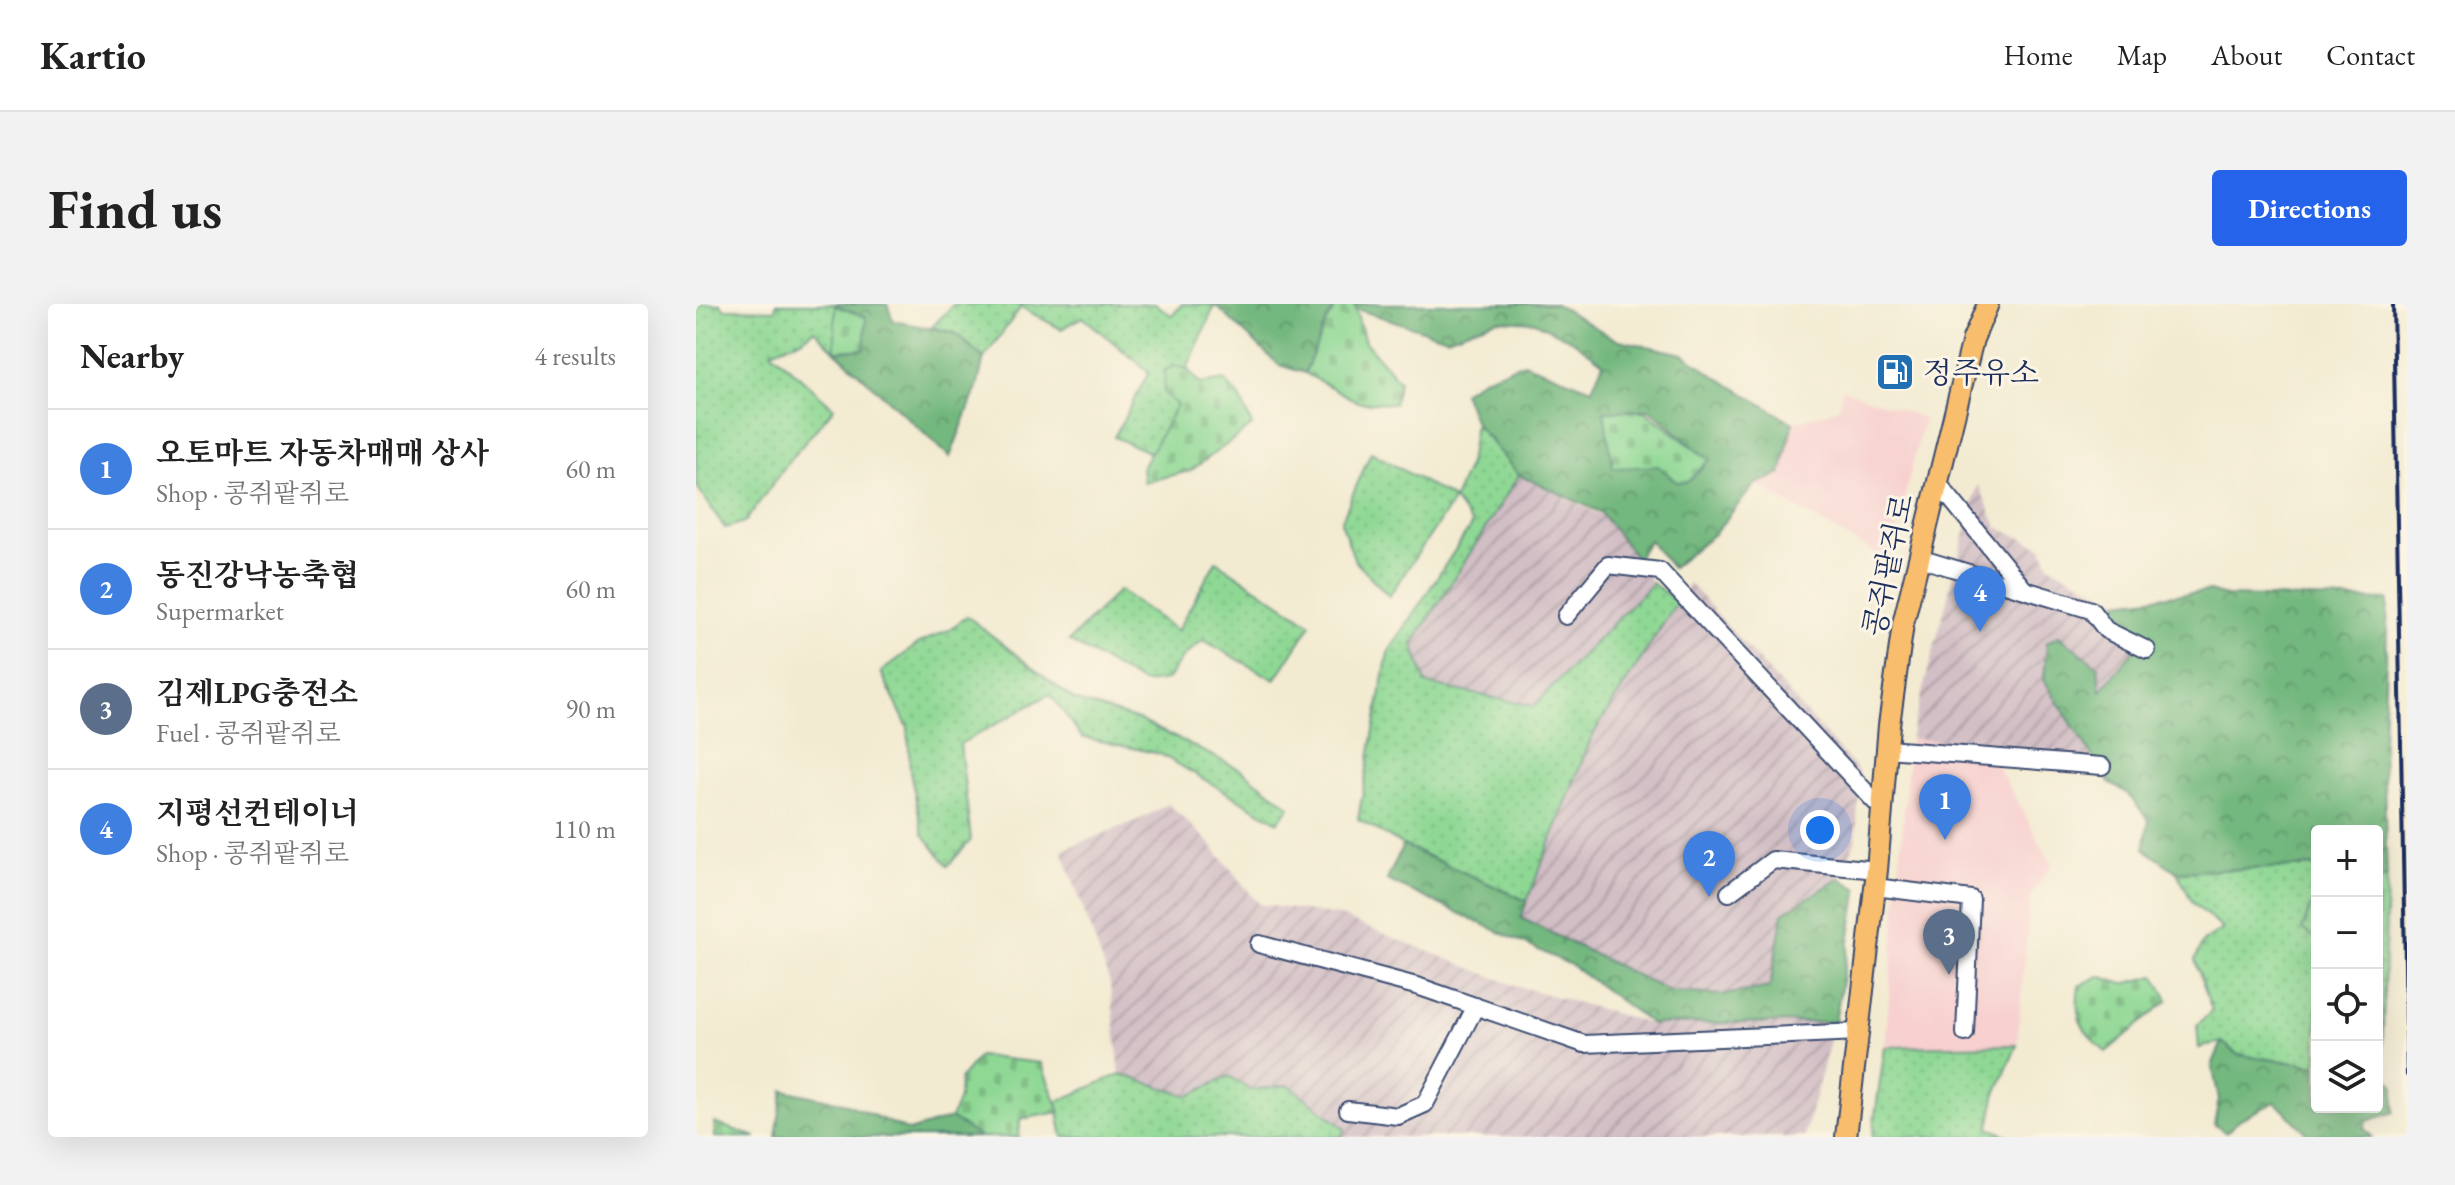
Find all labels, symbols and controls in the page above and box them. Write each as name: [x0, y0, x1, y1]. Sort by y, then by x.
text: Kartio: [40, 31, 146, 80]
text: Home: [2003, 37, 2073, 73]
text: Map: [2117, 37, 2167, 73]
text: About: [2211, 37, 2282, 73]
text: Contact: [2326, 37, 2415, 73]
button: Directions: [2212, 170, 2407, 246]
text: Find us: [48, 172, 222, 245]
text: Nearby: [80, 334, 184, 378]
text: 4 results: [535, 339, 616, 373]
fuel station icon: 정주유소: [1874, 351, 1916, 393]
place label: 정주유소: [1923, 353, 2039, 392]
text: 오토마트 자동차매매 상사: [156, 433, 489, 472]
text: 1: [99, 452, 113, 486]
text: 60 m: [566, 452, 616, 486]
text: Shop · 콩쥐팥쥐로: [156, 476, 349, 510]
street label: 콩쥐팥쥐로: [1854, 490, 1922, 640]
text: 동진강낙농축협: [156, 555, 359, 594]
pin: 4: [1954, 566, 2006, 632]
text: 2: [99, 572, 113, 606]
text: 60 m: [566, 572, 616, 606]
text: Supermarket: [156, 594, 284, 628]
text: 김제LPG충전소: [156, 673, 358, 712]
text: 3: [99, 692, 113, 726]
text: 90 m: [566, 692, 616, 726]
text: Fuel · 콩쥐팥쥐로: [156, 716, 341, 750]
pin: 1: [1919, 774, 1971, 840]
text: 지평선컨테이너: [156, 793, 359, 832]
your location: [1800, 810, 1840, 850]
text: 4: [99, 812, 113, 846]
text: 110 m: [553, 812, 616, 846]
map controls: [2311, 825, 2383, 1113]
button: +: [2311, 825, 2383, 897]
pin: 2: [1683, 831, 1735, 897]
text: Shop · 콩쥐팥쥐로: [156, 836, 349, 870]
button: −: [2311, 897, 2383, 969]
pin: 3: [1923, 909, 1975, 975]
button: locate: [2311, 969, 2383, 1041]
button: layers: [2311, 1041, 2383, 1113]

